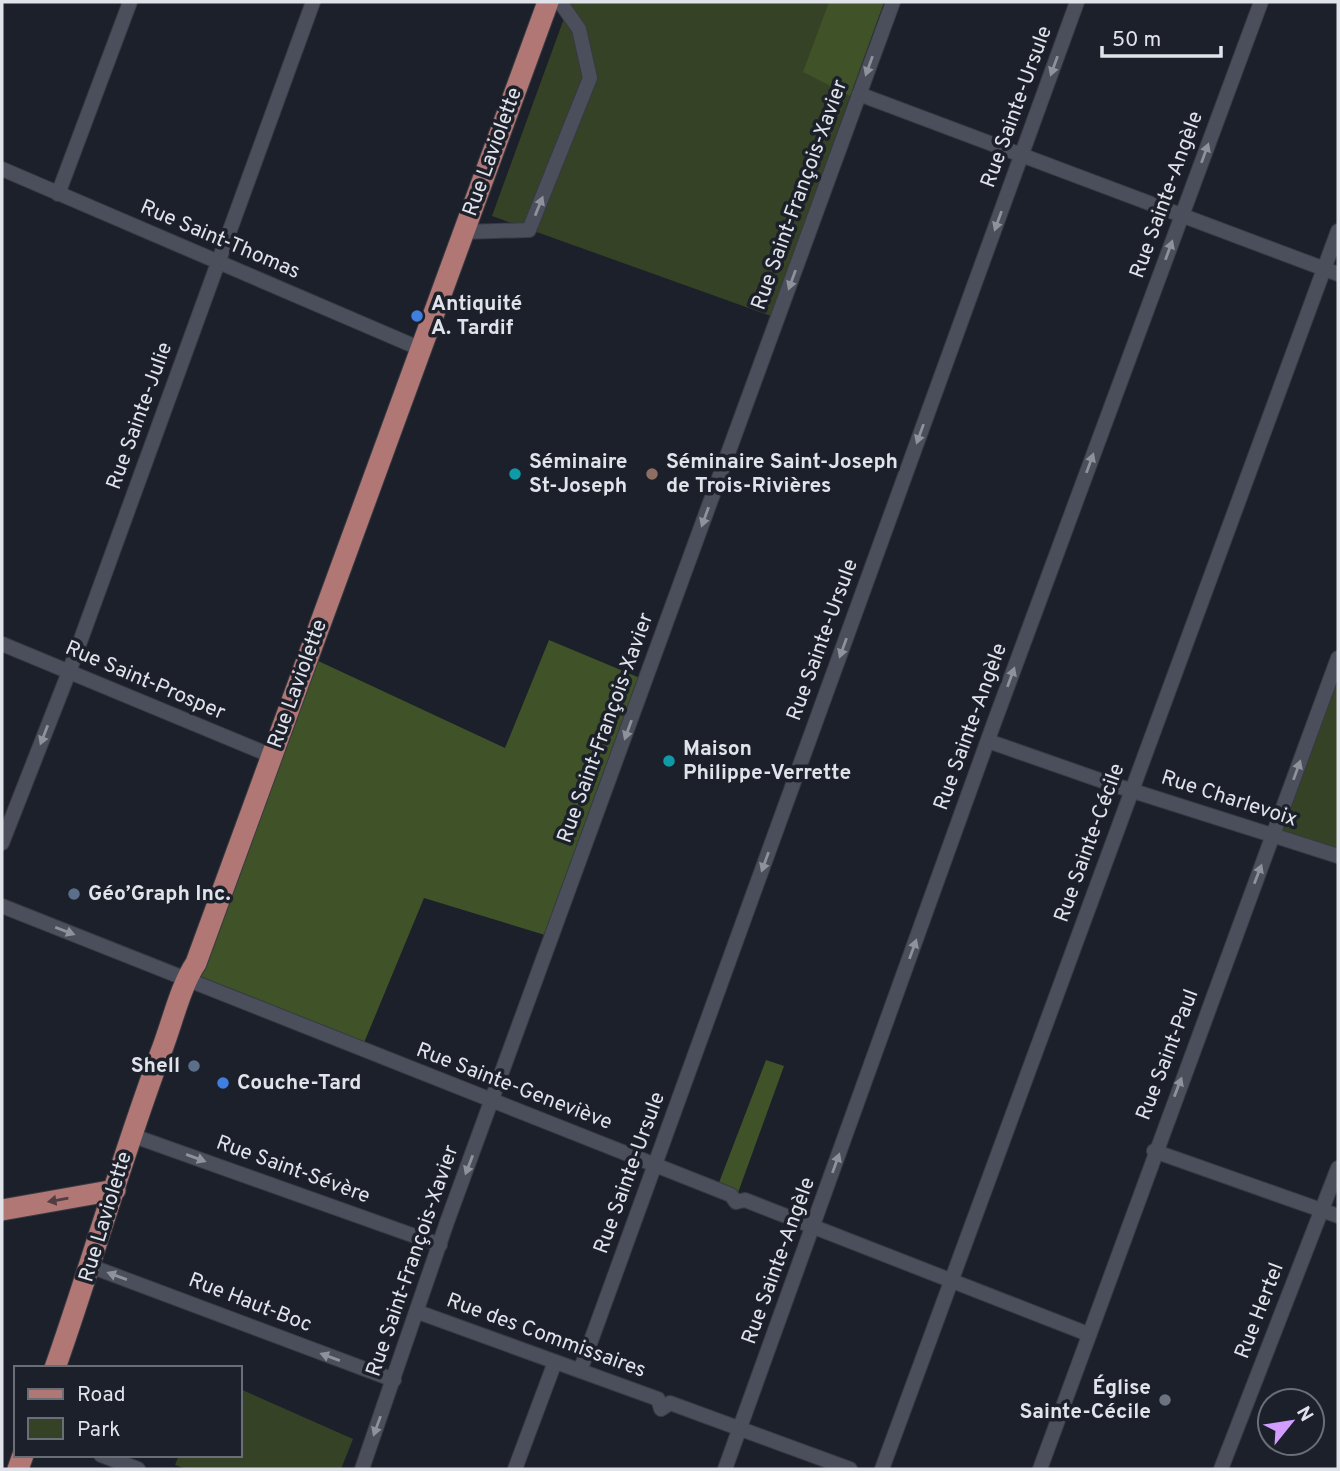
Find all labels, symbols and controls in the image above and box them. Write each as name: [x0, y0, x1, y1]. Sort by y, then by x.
scale bar: [1102, 14, 1221, 58]
street label: Rue Sainte-Ursule: [975, 22, 1059, 192]
text: 50 m: [1112, 27, 1161, 54]
one-way arrow: [863, 55, 874, 76]
one-way arrow: [1048, 55, 1059, 76]
street label: Rue Saint-François-Xavier: [746, 76, 854, 314]
street label: Rue Laviolette: [457, 84, 529, 220]
street label: Rue Sainte-Angèle: [1124, 108, 1210, 282]
one-way arrow: [1200, 143, 1211, 164]
street label: Rue Saint-Thomas: [136, 194, 304, 286]
one-way arrow: [534, 195, 545, 216]
one-way arrow: [992, 210, 1003, 231]
one-way arrow: [1164, 239, 1175, 260]
one-way arrow: [786, 269, 797, 290]
place label: Antiquité A. Tardif: [431, 291, 522, 342]
marker: Antiquité A. Tardif: [409, 308, 425, 324]
street label: Rue Sainte-Julie: [101, 339, 179, 493]
one-way arrow: [915, 424, 926, 445]
place label: Séminaire St-Joseph: [529, 449, 628, 500]
place label: Séminaire Saint-Joseph de Trois‑Rivières: [666, 449, 898, 500]
one-way arrow: [1085, 453, 1096, 474]
marker: Séminaire St-Joseph: [507, 466, 523, 482]
marker: Séminaire Saint-Joseph de Trois‑Rivières: [644, 466, 660, 482]
one-way arrow: [700, 506, 711, 527]
street label: Rue Sainte-Ursule: [781, 555, 865, 725]
street label: Rue Saint-François-Xavier: [552, 609, 660, 847]
street label: Rue Laviolette: [262, 616, 334, 752]
street label: Rue Saint-Prosper: [61, 635, 229, 727]
one-way arrow: [837, 638, 848, 659]
street label: Rue Sainte-Angèle: [928, 640, 1014, 814]
one-way arrow: [1006, 666, 1017, 687]
one-way arrow: [622, 720, 633, 741]
one-way arrow: [38, 725, 49, 746]
place label: Maison Philippe-Verrette: [683, 736, 851, 787]
marker: Maison Philippe-Verrette: [661, 753, 677, 769]
street label: Rue Sainte-Cécile: [1049, 760, 1131, 926]
one-way arrow: [1292, 760, 1303, 781]
street label: Rue Charlevoix: [1158, 764, 1301, 834]
one-way arrow: [759, 852, 770, 873]
one-way arrow: [1253, 863, 1264, 884]
place label: Géo’Graph Inc.: [88, 881, 231, 908]
marker: Géo’Graph Inc.: [66, 886, 82, 902]
one-way arrow: [55, 925, 76, 936]
one-way arrow: [908, 938, 919, 959]
street label: Rue Saint-Paul: [1131, 986, 1205, 1124]
street label: Rue Sainte-Geneviève: [412, 1037, 616, 1137]
place label: Shell: [131, 1053, 180, 1080]
marker: Shell: [186, 1058, 202, 1074]
place label: Couche-Tard: [237, 1070, 361, 1097]
marker: Couche-Tard: [215, 1075, 231, 1091]
one-way arrow: [1173, 1076, 1184, 1097]
street label: Rue Sainte-Ursule: [588, 1088, 672, 1258]
street label: Rue Saint-Sévère: [212, 1130, 374, 1210]
street label: Rue Saint-François-Xavier: [361, 1142, 465, 1380]
street label: Rue Laviolette: [73, 1148, 139, 1286]
one-way arrow: [185, 1153, 206, 1164]
one-way arrow: [831, 1153, 842, 1174]
one-way arrow: [463, 1155, 474, 1176]
street label: Rue Sainte-Angèle: [736, 1174, 822, 1348]
one-way arrow: [47, 1195, 69, 1206]
street label: Rue Hertel: [1229, 1259, 1291, 1363]
street label: Rue Haut-Boc: [184, 1267, 316, 1339]
one-way arrow: [107, 1270, 128, 1281]
street label: Rue des Commissaires: [443, 1287, 649, 1385]
one-way arrow: [319, 1351, 340, 1362]
legend: [14, 1366, 242, 1457]
place label: Église Sainte-Cécile: [1019, 1374, 1151, 1426]
text: Road: [77, 1382, 126, 1409]
north arrow: [1256, 1387, 1326, 1457]
marker: Église Sainte-Cécile: [1157, 1392, 1173, 1408]
text: N: [1290, 1403, 1318, 1426]
one-way arrow: [372, 1415, 383, 1436]
text: Park: [77, 1417, 120, 1444]

